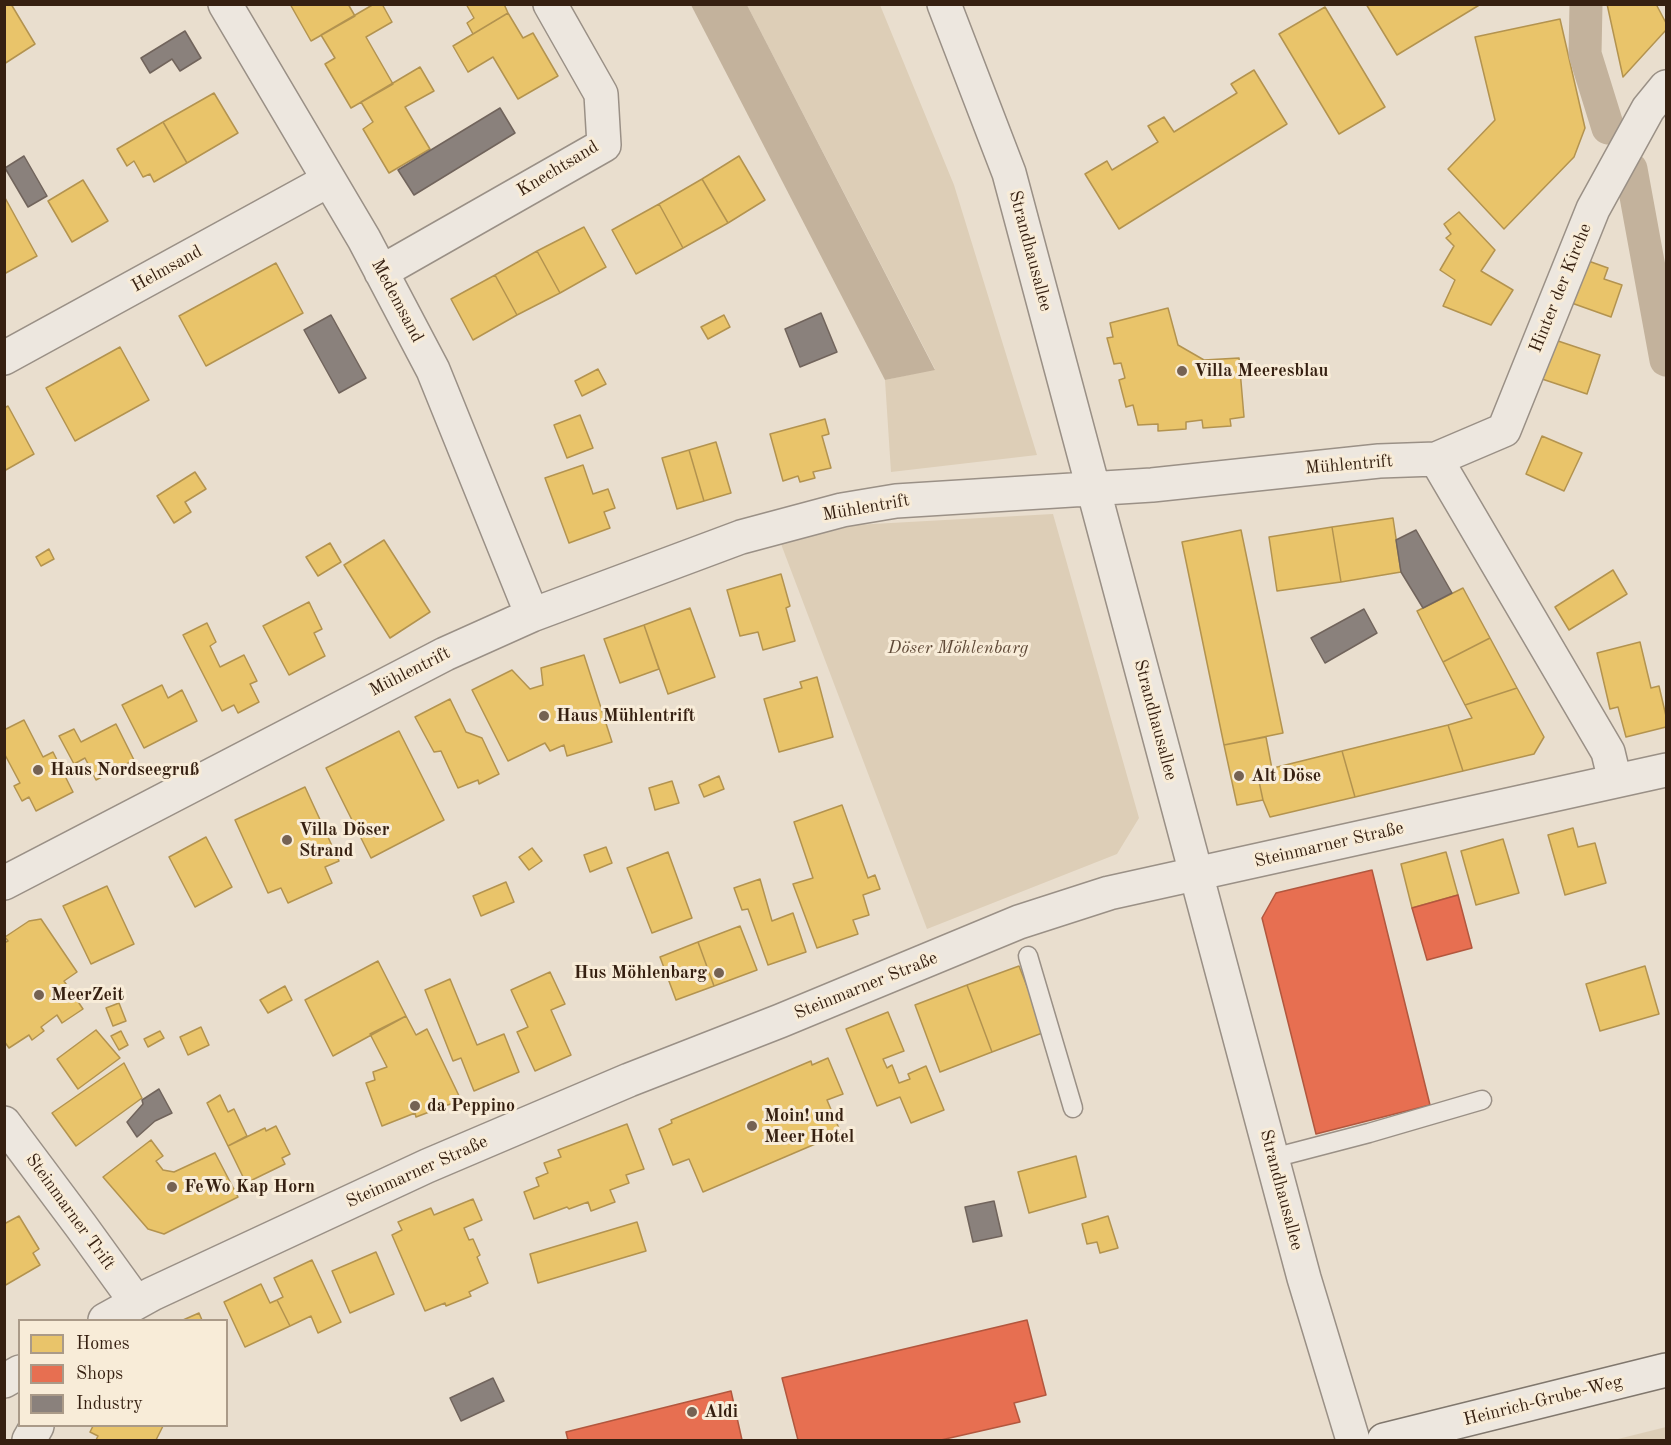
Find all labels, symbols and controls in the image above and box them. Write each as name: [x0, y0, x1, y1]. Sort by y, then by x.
street label: Knechtsand: [513, 136, 603, 202]
street label: Strandhausallee: [1004, 188, 1056, 314]
street label: Hinter der Kirche: [1525, 220, 1597, 356]
street label: Helmsand: [128, 241, 206, 297]
street label: Medemsand: [366, 256, 428, 346]
place label: Villa Meeresblau: [1194, 360, 1328, 382]
marker: Villa Meeresblau: [1175, 364, 1189, 378]
street label: Mühlentrift: [1304, 450, 1394, 480]
street label: Mühlentrift: [821, 490, 911, 526]
park label: Döser Möhlenbarg: [888, 637, 1028, 659]
street label: Mühlentrift: [366, 642, 454, 702]
street label: Strandhausallee: [1129, 657, 1181, 783]
place label: Haus Mühlentrift: [556, 705, 695, 727]
marker: Haus Mühlentrift: [537, 709, 551, 723]
place label: Haus Nordseegruß: [50, 759, 199, 781]
marker: Haus Nordseegruß: [31, 763, 45, 777]
place label: Alt Döse: [1251, 765, 1321, 787]
marker: Alt Döse: [1232, 769, 1246, 783]
street label: Steinmarner Straße: [1252, 817, 1406, 873]
place label: Villa Döser Strand: [299, 819, 390, 862]
marker: Villa Döser Strand: [280, 833, 294, 847]
street label: Steinmarner Straße: [791, 947, 941, 1025]
place label: Hus Möhlenbarg: [574, 962, 707, 984]
marker: Hus Möhlenbarg: [712, 966, 726, 980]
place label: MeerZeit: [51, 984, 124, 1006]
marker: MeerZeit: [32, 988, 46, 1002]
place label: da Peppino: [427, 1095, 515, 1117]
marker: da Peppino: [408, 1099, 422, 1113]
place label: Moin! und Meer Hotel: [764, 1105, 854, 1148]
marker: Moin! und Meer Hotel: [745, 1119, 759, 1133]
street label: Strandhausallee: [1255, 1127, 1307, 1253]
street label: Steinmarner Straße: [343, 1131, 491, 1213]
street label: Steinmarner Trift: [21, 1150, 119, 1274]
place label: FeWo Kap Horn: [184, 1176, 315, 1198]
marker: FeWo Kap Horn: [165, 1180, 179, 1194]
legend: [18, 1319, 228, 1427]
text: Homes: [76, 1335, 130, 1353]
text: Shops: [76, 1365, 123, 1383]
street label: Heinrich-Grube-Weg: [1461, 1371, 1625, 1431]
text: Industry: [76, 1395, 143, 1413]
place label: Aldi: [704, 1401, 738, 1423]
marker: Aldi: [685, 1405, 699, 1419]

